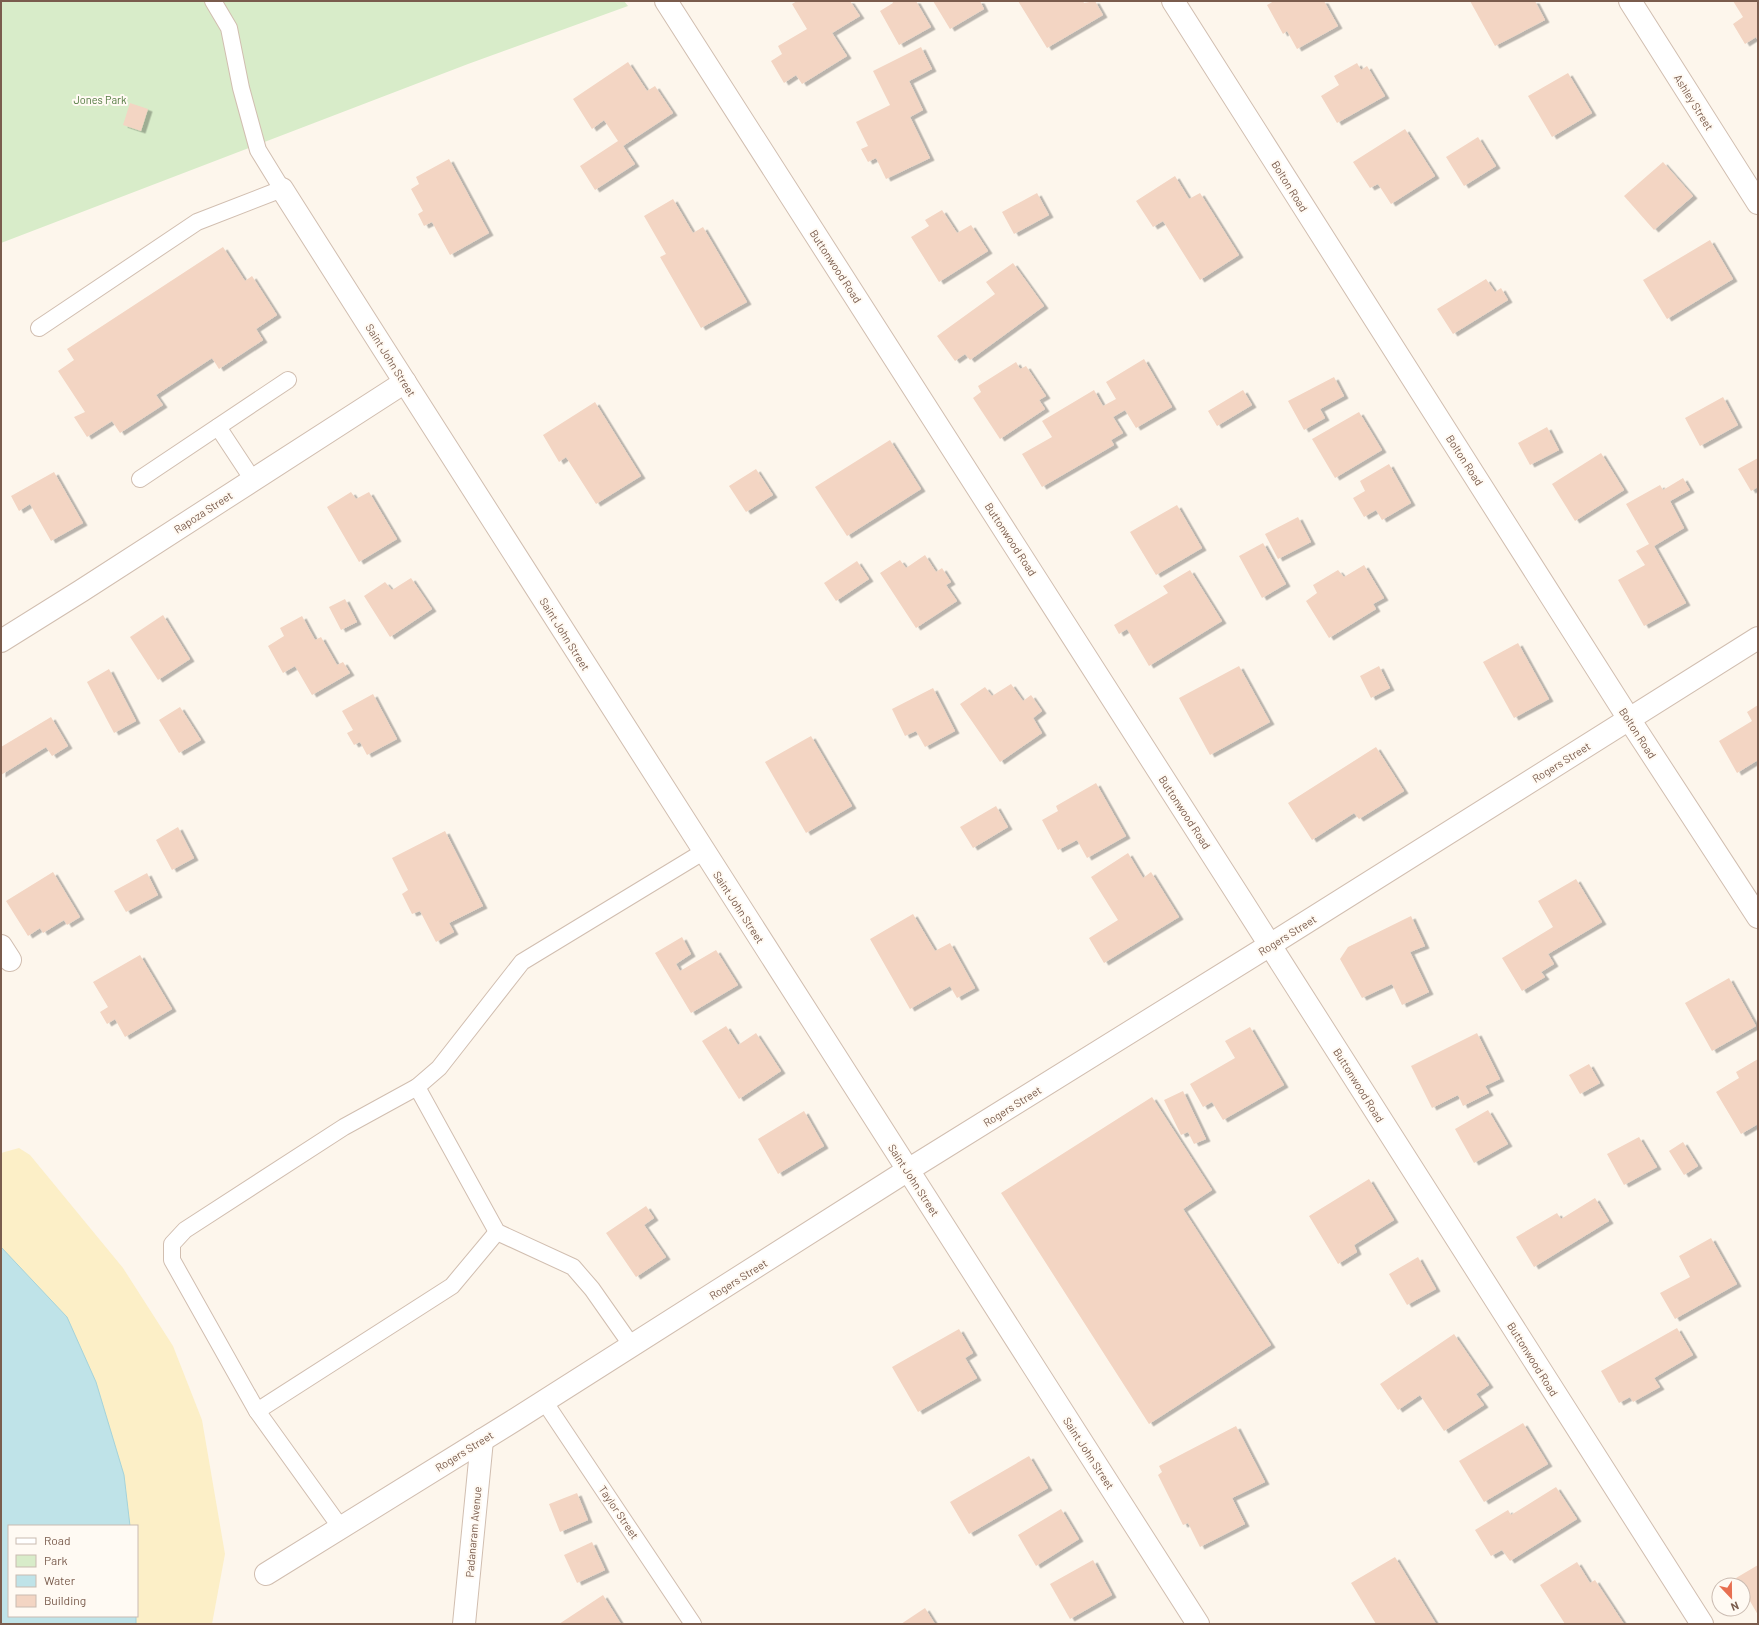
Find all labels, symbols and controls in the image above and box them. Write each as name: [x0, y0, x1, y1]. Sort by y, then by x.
street label: Ashley Street: [1672, 72, 1716, 132]
park label: Jones Park: [73, 93, 127, 106]
street label: Bolton Road: [1269, 158, 1311, 214]
street label: Buttonwood Road: [808, 227, 864, 305]
street label: Saint John Street: [363, 321, 419, 399]
street label: Bolton Road: [1444, 432, 1486, 488]
street label: Rapoza Street: [171, 488, 235, 536]
street label: Buttonwood Road: [983, 500, 1039, 578]
street label: Saint John Street: [537, 595, 593, 673]
street label: Bolton Road: [1617, 705, 1659, 761]
street label: Rogers Street: [1530, 739, 1592, 785]
street label: Buttonwood Road: [1157, 773, 1213, 851]
street label: Saint John Street: [711, 868, 767, 946]
street label: Rogers Street: [1256, 912, 1318, 958]
street label: Buttonwood Road: [1331, 1046, 1387, 1124]
street label: Rogers Street: [981, 1083, 1043, 1129]
street label: Saint John Street: [886, 1141, 942, 1219]
street label: Rogers Street: [707, 1256, 769, 1302]
street label: Buttonwood Road: [1505, 1320, 1561, 1398]
street label: Saint John Street: [1061, 1414, 1117, 1492]
street label: Rogers Street: [433, 1428, 495, 1474]
street label: Taylor Street: [596, 1483, 642, 1541]
street label: Padanaram Avenue: [463, 1486, 483, 1578]
legend: [8, 1525, 138, 1617]
text: Road: [44, 1533, 71, 1547]
text: Park: [44, 1553, 68, 1567]
text: Water: [44, 1573, 76, 1587]
north arrow: [1711, 1577, 1751, 1617]
text: Building: [44, 1593, 86, 1607]
text: N: [1729, 1599, 1741, 1614]

